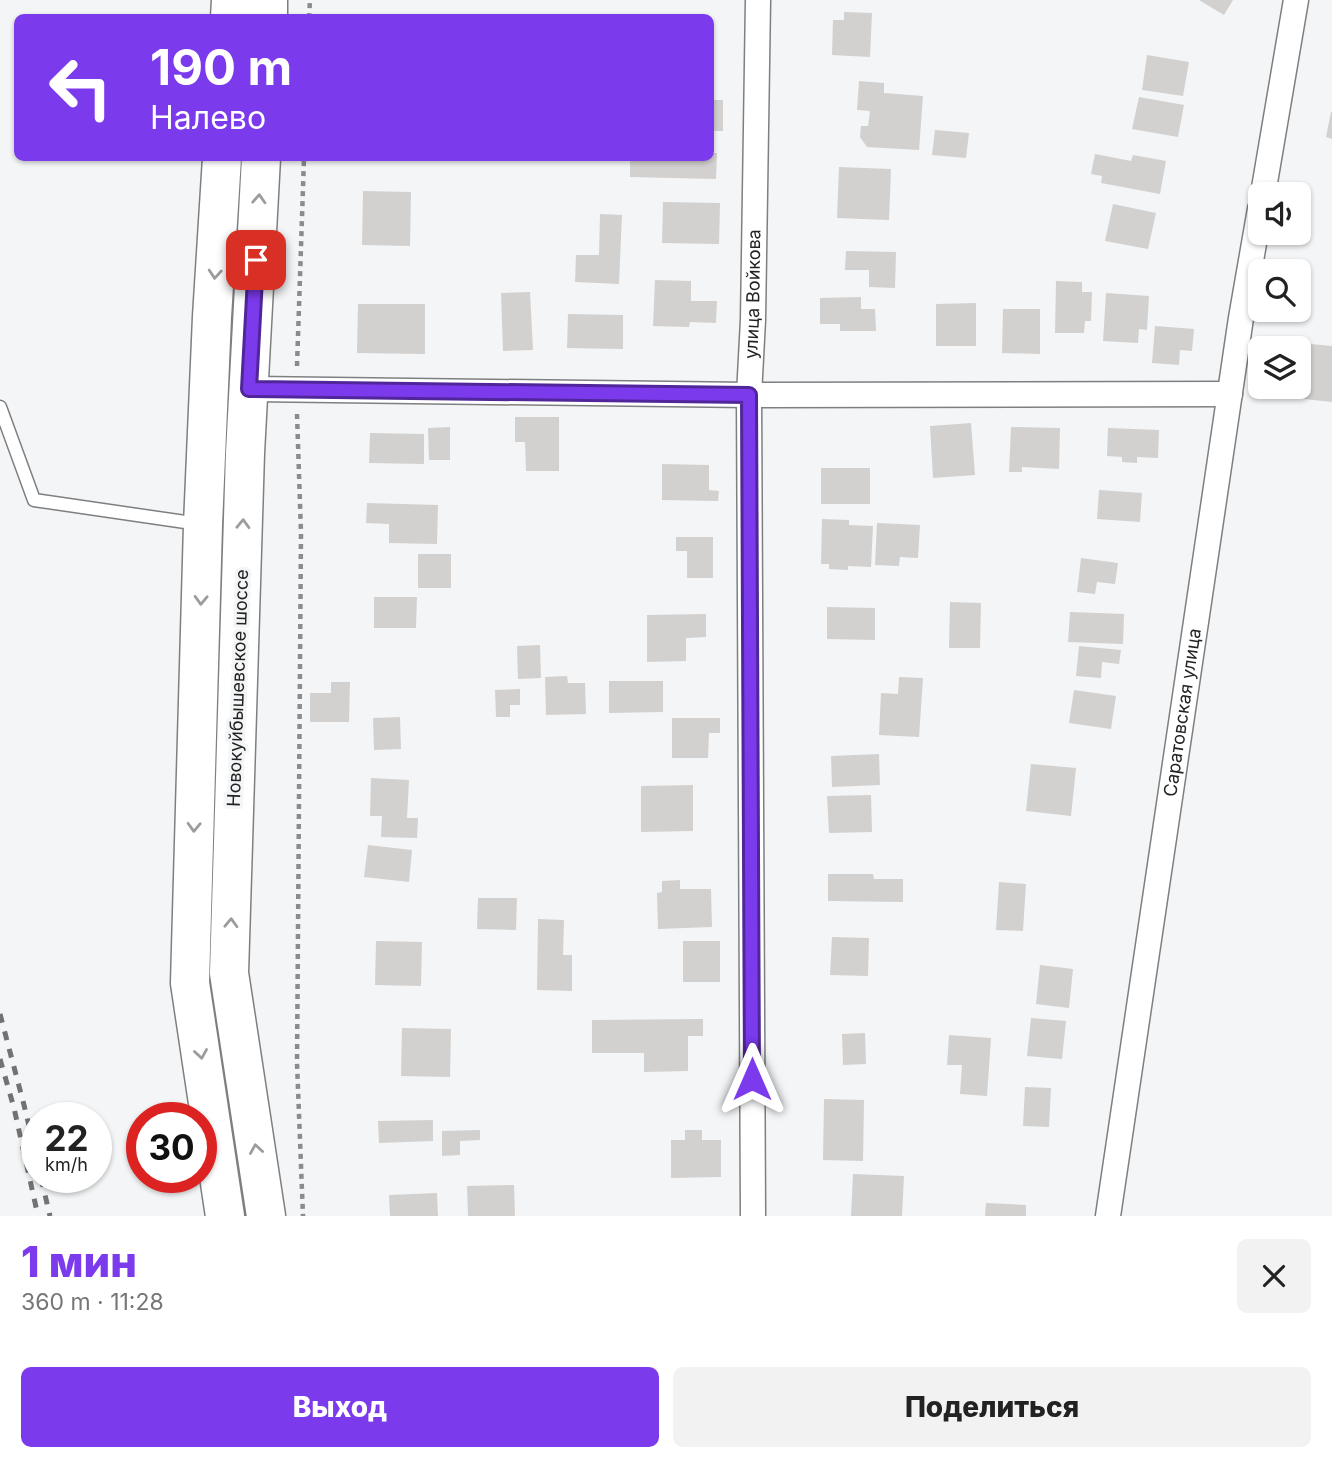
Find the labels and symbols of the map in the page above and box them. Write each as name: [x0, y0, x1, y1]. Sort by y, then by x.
one-way arrow: [251, 193, 266, 204]
street label: улица Войкова: [740, 229, 764, 360]
pin: [226, 230, 286, 290]
one-way arrow: [207, 269, 222, 280]
one-way arrow: [235, 519, 251, 529]
street label: Новокуйбышевское шоссе: [223, 569, 252, 807]
one-way arrow: [193, 594, 208, 605]
street label: Саратовская улица: [1159, 627, 1205, 798]
one-way arrow: [187, 822, 202, 833]
one-way arrow: [223, 917, 238, 928]
position arrow: [715, 1042, 789, 1116]
one-way arrow: [193, 1048, 208, 1060]
speed limit sign: 30: [126, 1102, 217, 1193]
one-way arrow: [249, 1143, 264, 1154]

